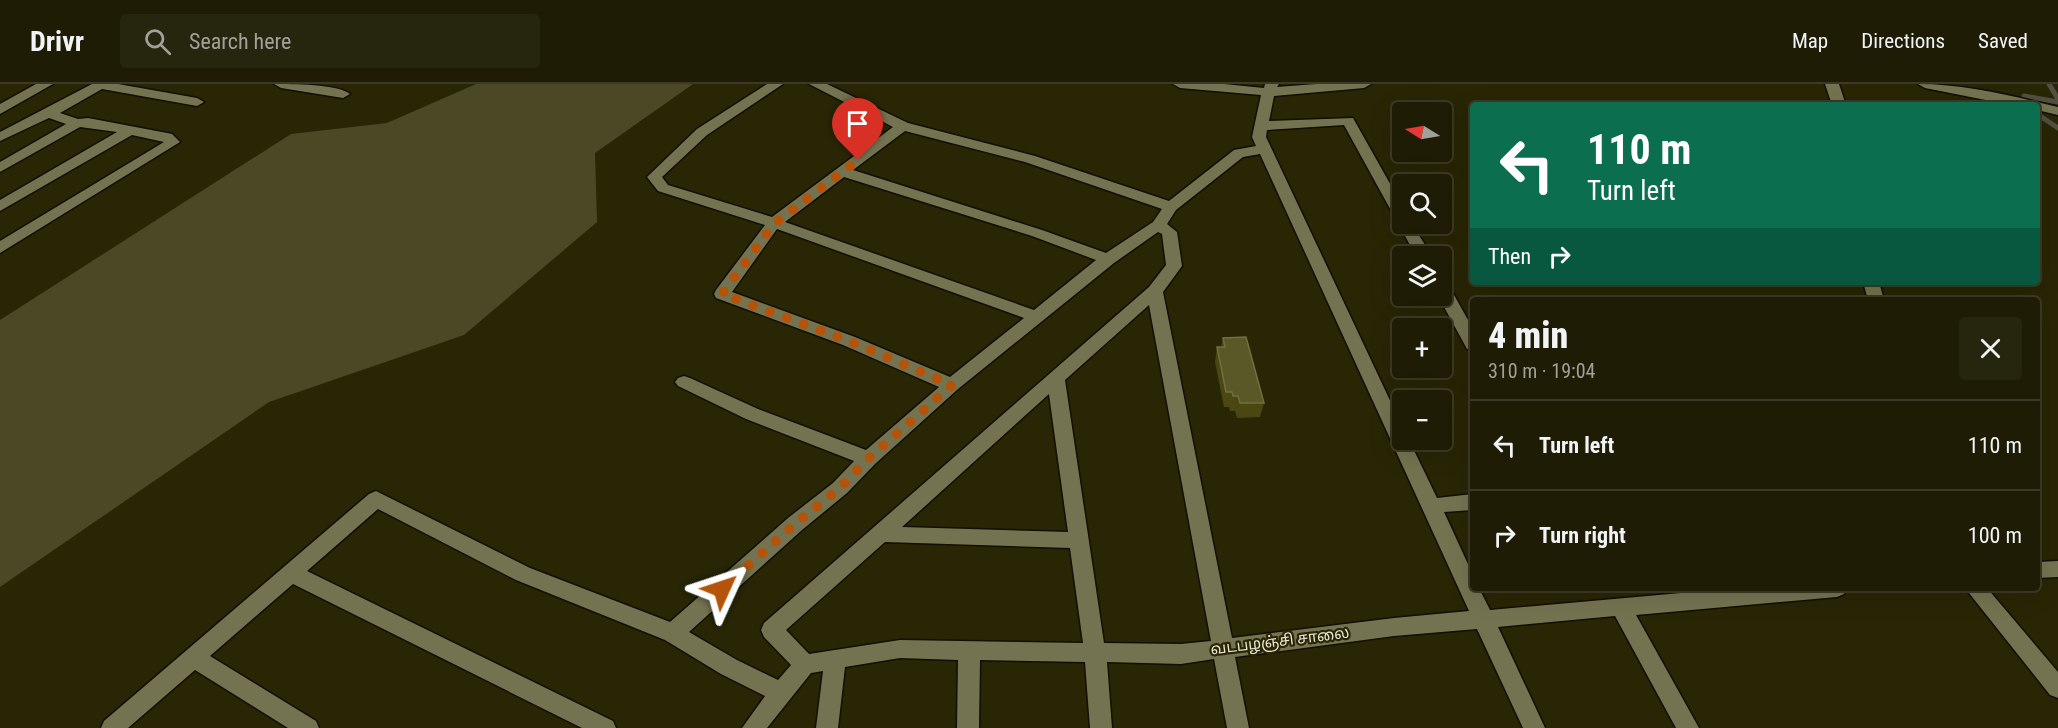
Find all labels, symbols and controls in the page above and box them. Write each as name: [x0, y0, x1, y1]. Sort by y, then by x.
search box: [120, 14, 540, 68]
text: Drivr: [30, 25, 84, 58]
icon: search: [141, 25, 174, 58]
text: Search here: [189, 29, 291, 54]
text: Map: [1792, 29, 1828, 53]
text: Directions: [1861, 29, 1945, 53]
text: Saved: [1978, 29, 2028, 53]
pin: [832, 98, 883, 160]
north arrow: [1392, 102, 1452, 162]
map controls: [1392, 102, 1452, 450]
icon: arrive: [841, 107, 874, 140]
text: 110 m: [1587, 125, 1692, 174]
icon: left: [1488, 126, 1566, 204]
button: search: [1392, 174, 1452, 234]
text: Turn left: [1587, 175, 1676, 207]
icon: right: [1543, 240, 1576, 273]
text: Then: [1488, 244, 1531, 269]
button: layers: [1392, 246, 1452, 306]
text: 4 min: [1488, 315, 1568, 357]
button: close: [1959, 317, 2022, 380]
button: +: [1392, 318, 1452, 378]
text: 310 m · 19:04: [1488, 359, 1595, 383]
button: −: [1392, 390, 1452, 450]
icon: left: [1488, 429, 1521, 462]
text: Turn left: [1539, 433, 1614, 458]
text: 110 m: [1968, 433, 2022, 458]
icon: right: [1488, 519, 1521, 552]
text: Turn right: [1539, 523, 1626, 548]
text: 100 m: [1968, 523, 2022, 548]
position arrow: [690, 557, 754, 621]
street label: வடபழஞ்சி சாலை: [1210, 624, 1351, 660]

